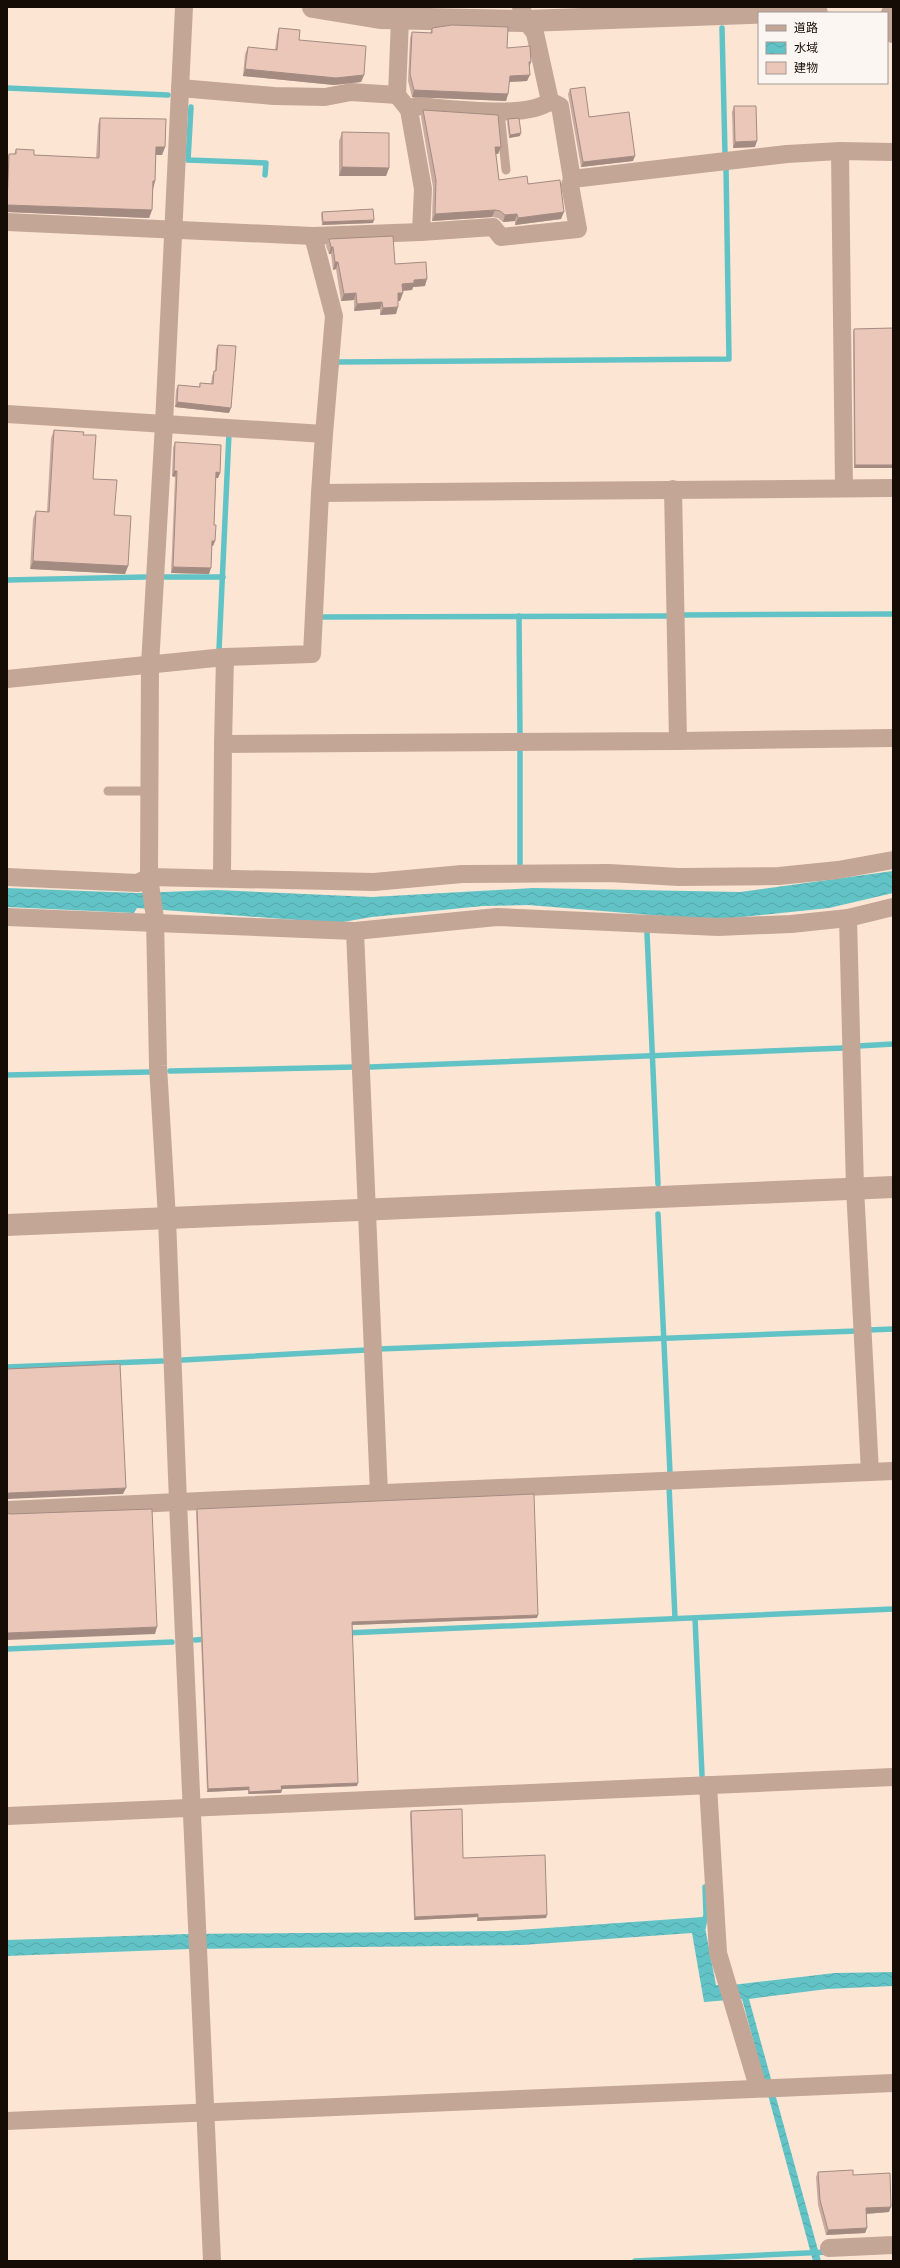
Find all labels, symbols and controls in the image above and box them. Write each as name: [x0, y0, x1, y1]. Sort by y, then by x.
legend: [758, 12, 888, 84]
text: 道路: [794, 20, 818, 35]
text: 水域: [794, 40, 818, 55]
text: 建物: [794, 60, 818, 75]

